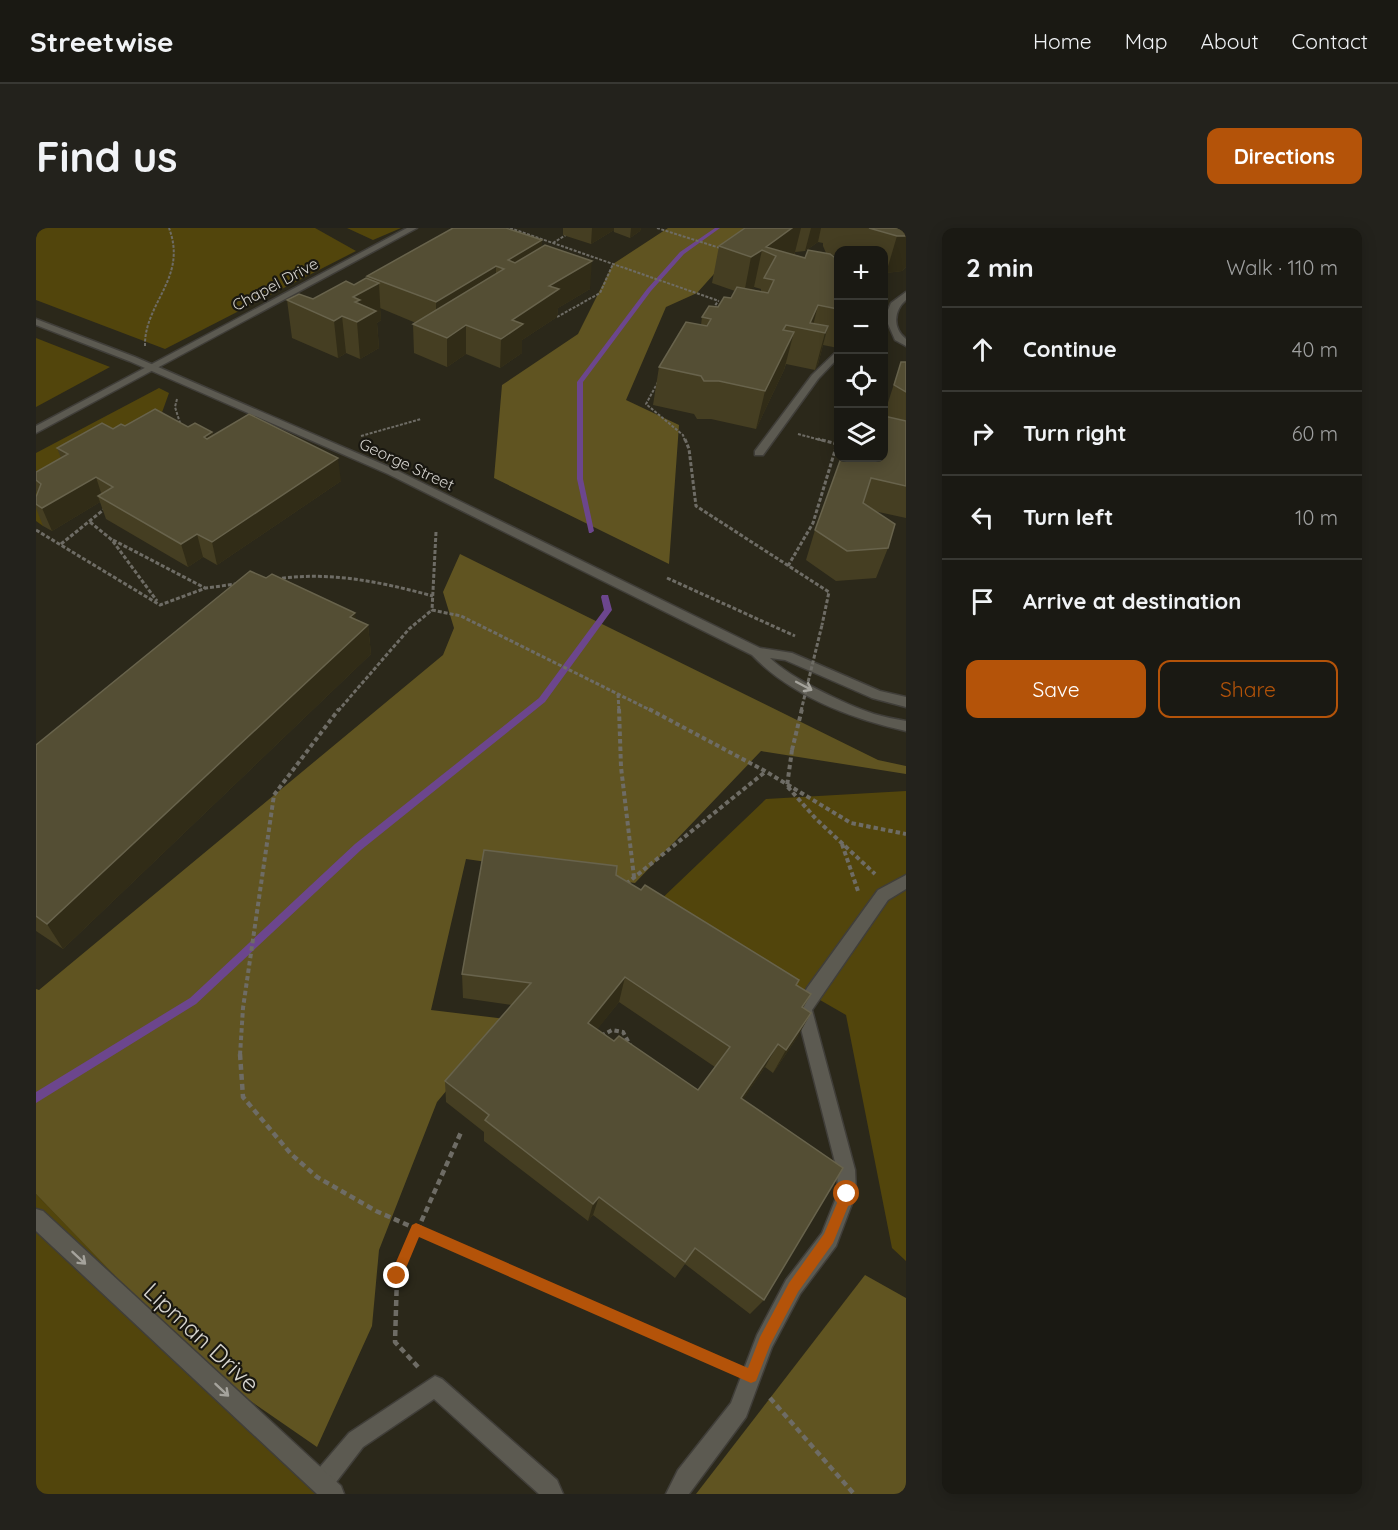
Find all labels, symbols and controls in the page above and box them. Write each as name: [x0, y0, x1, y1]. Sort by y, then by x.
text: Streetwise: [30, 24, 173, 59]
text: Home: [1033, 28, 1092, 54]
text: Map: [1125, 28, 1168, 54]
text: About: [1201, 28, 1259, 54]
text: Contact: [1292, 28, 1368, 54]
button: Directions: [1207, 128, 1362, 184]
text: Find us: [36, 130, 178, 183]
map controls: [834, 246, 888, 462]
button: +: [834, 246, 888, 300]
text: 2 min: [966, 251, 1034, 284]
street label: Chapel Drive: [229, 253, 321, 315]
text: Walk · 110 m: [1226, 255, 1338, 280]
button: −: [834, 300, 888, 354]
icon: ahead: [966, 333, 999, 366]
text: Continue: [1023, 335, 1117, 363]
text: 40 m: [1292, 337, 1338, 362]
button: locate: [834, 354, 888, 408]
button: layers: [834, 408, 888, 462]
icon: right: [966, 417, 999, 450]
text: Turn right: [1023, 419, 1127, 447]
text: 60 m: [1292, 421, 1338, 446]
street label: George Street: [356, 433, 458, 495]
icon: left: [966, 501, 999, 534]
text: Turn left: [1023, 503, 1113, 531]
text: 10 m: [1295, 505, 1338, 530]
icon: arrive: [966, 585, 999, 618]
text: Arrive at destination: [1023, 587, 1241, 615]
button: Save: [966, 660, 1146, 718]
button: Share: [1158, 660, 1338, 718]
one-way arrow: [794, 681, 812, 692]
route start: [833, 1180, 859, 1206]
one-way arrow: [71, 1251, 86, 1265]
route end: [383, 1262, 409, 1288]
street label: Lipman Drive: [138, 1276, 266, 1398]
one-way arrow: [215, 1383, 230, 1397]

